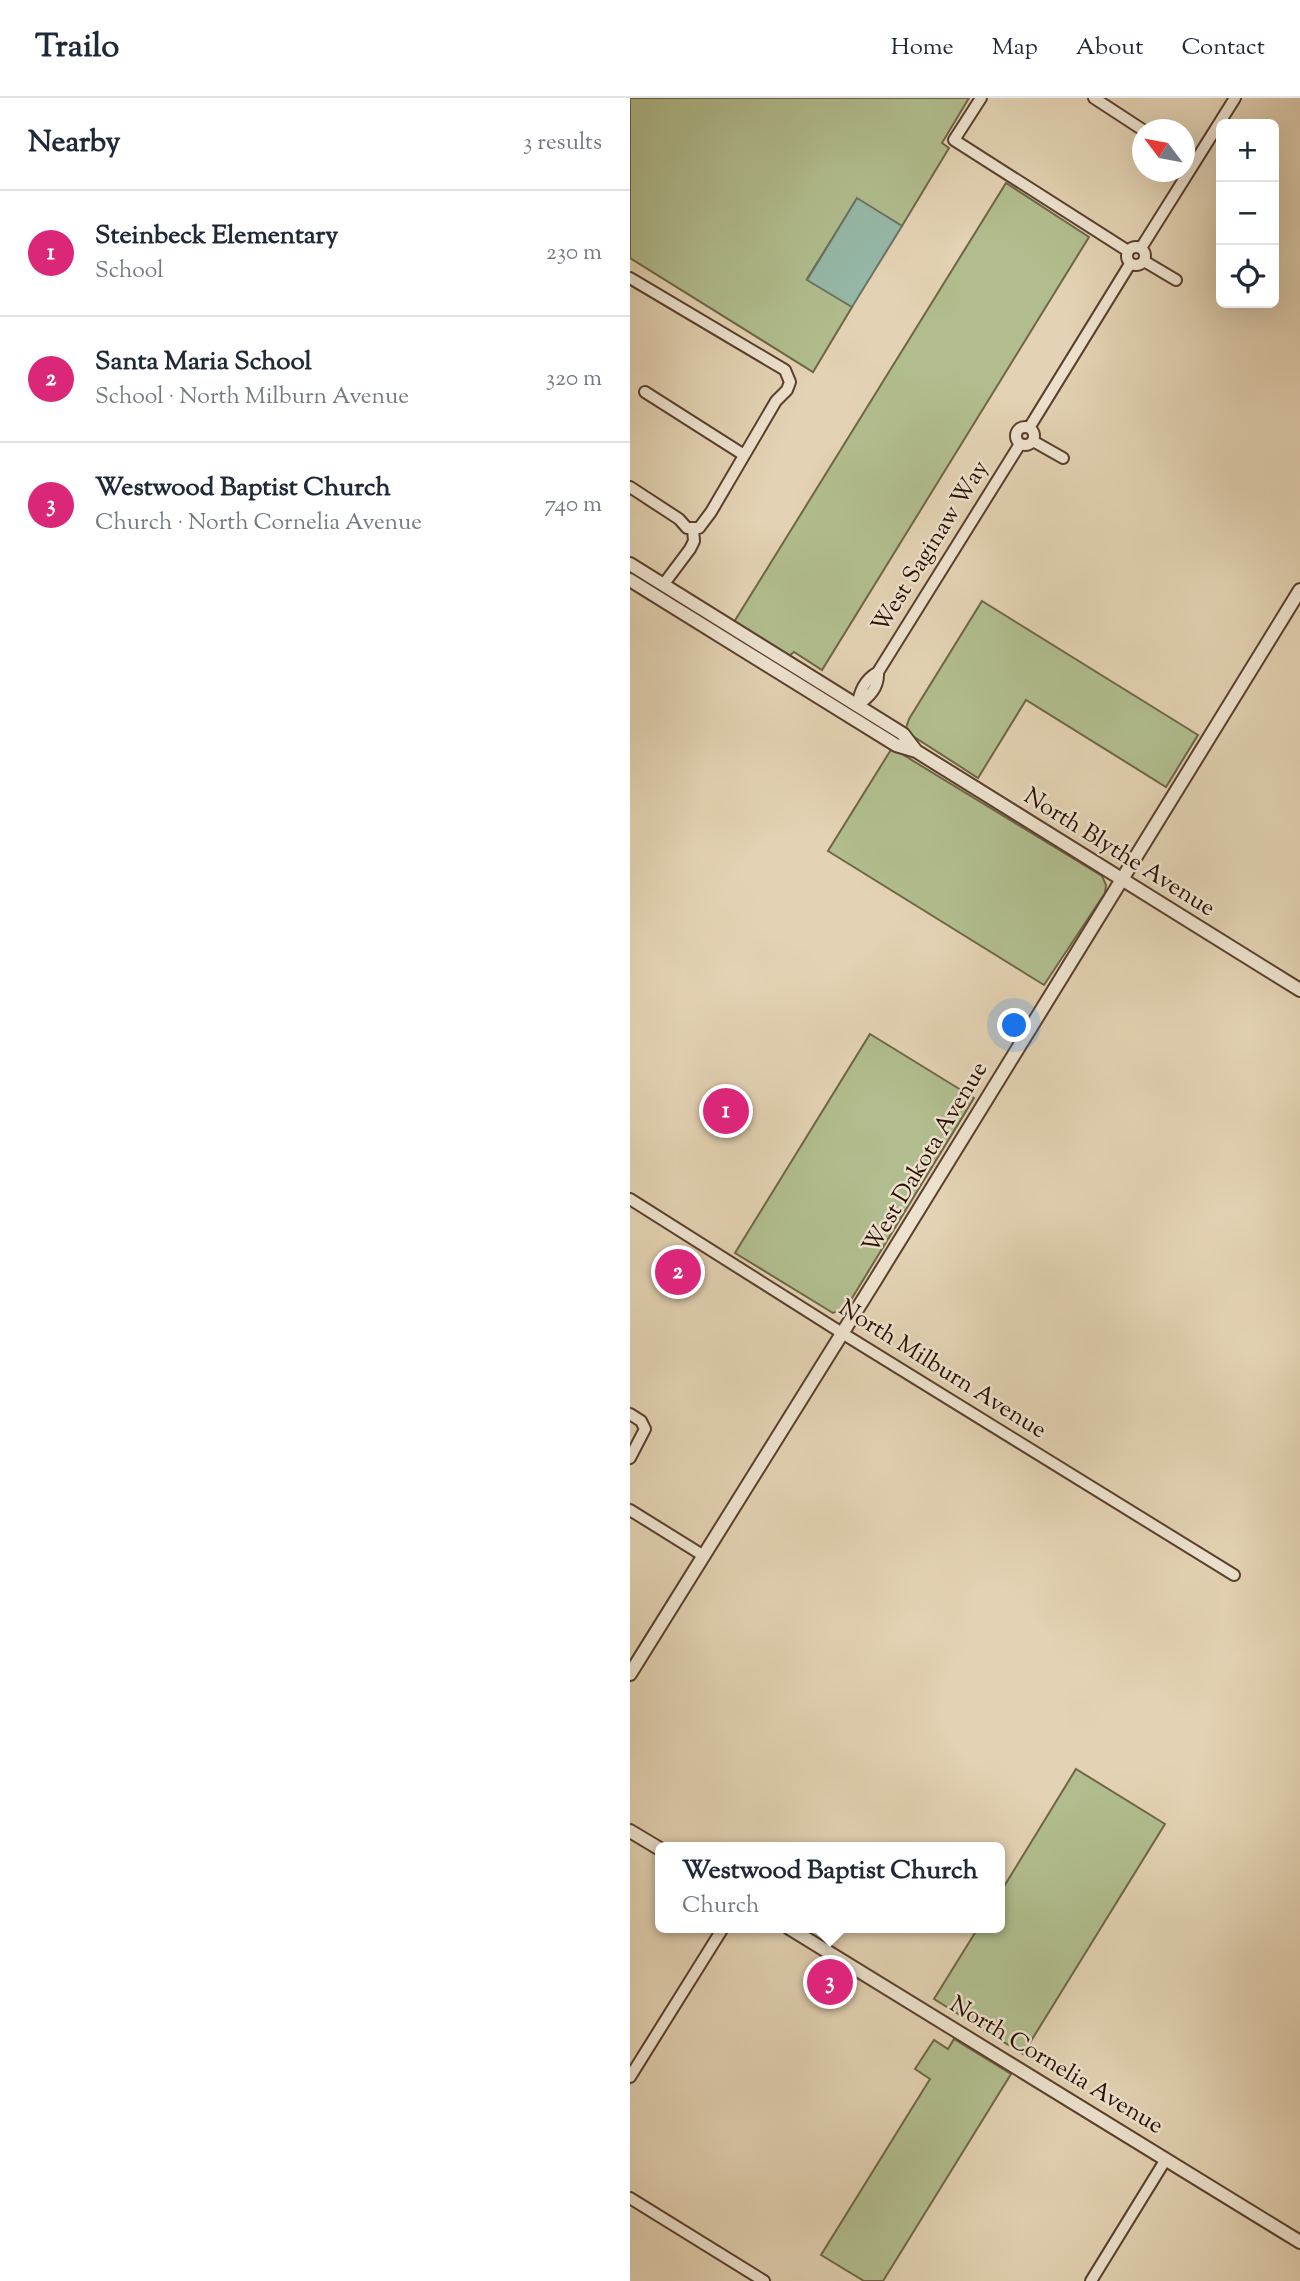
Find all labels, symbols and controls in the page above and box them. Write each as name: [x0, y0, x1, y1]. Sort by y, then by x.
text: Trailo: [35, 24, 119, 72]
text: Home: [891, 31, 954, 65]
text: Map: [992, 31, 1038, 65]
text: About: [1076, 31, 1143, 65]
text: Contact: [1181, 31, 1265, 65]
north arrow: [1132, 119, 1195, 182]
map controls: [1216, 119, 1279, 308]
button: +: [1216, 119, 1279, 182]
text: Nearby: [28, 122, 120, 165]
text: 3 results: [523, 127, 602, 160]
button: −: [1216, 182, 1279, 245]
text: Steinbeck Elementary: [95, 218, 338, 255]
text: 1: [47, 237, 55, 270]
text: 230 m: [546, 237, 602, 270]
button: locate: [1216, 245, 1279, 308]
text: School: [95, 255, 164, 288]
text: Santa Maria School: [95, 344, 312, 381]
text: 2: [46, 363, 56, 396]
text: 320 m: [546, 363, 602, 396]
text: School · North Milburn Avenue: [95, 381, 409, 414]
street label: West Saginaw Way: [864, 454, 998, 640]
text: Westwood Baptist Church: [95, 470, 391, 507]
text: 3: [46, 489, 56, 522]
text: 740 m: [545, 489, 602, 522]
text: Church · North Cornelia Avenue: [95, 507, 422, 540]
street label: North Blythe Avenue: [1017, 780, 1221, 926]
your location: [997, 1008, 1031, 1042]
street label: West Dakota Avenue: [855, 1056, 997, 1260]
pin: 1: [703, 1085, 749, 1137]
pin: 2: [655, 1246, 701, 1298]
street label: North Milburn Avenue: [831, 1292, 1053, 1448]
popup: [655, 1842, 1005, 1933]
text: Westwood Baptist Church: [682, 1853, 978, 1890]
text: Church: [682, 1890, 760, 1923]
pin: 3: [807, 1956, 853, 2008]
street label: North Cornelia Avenue: [943, 1989, 1169, 2143]

